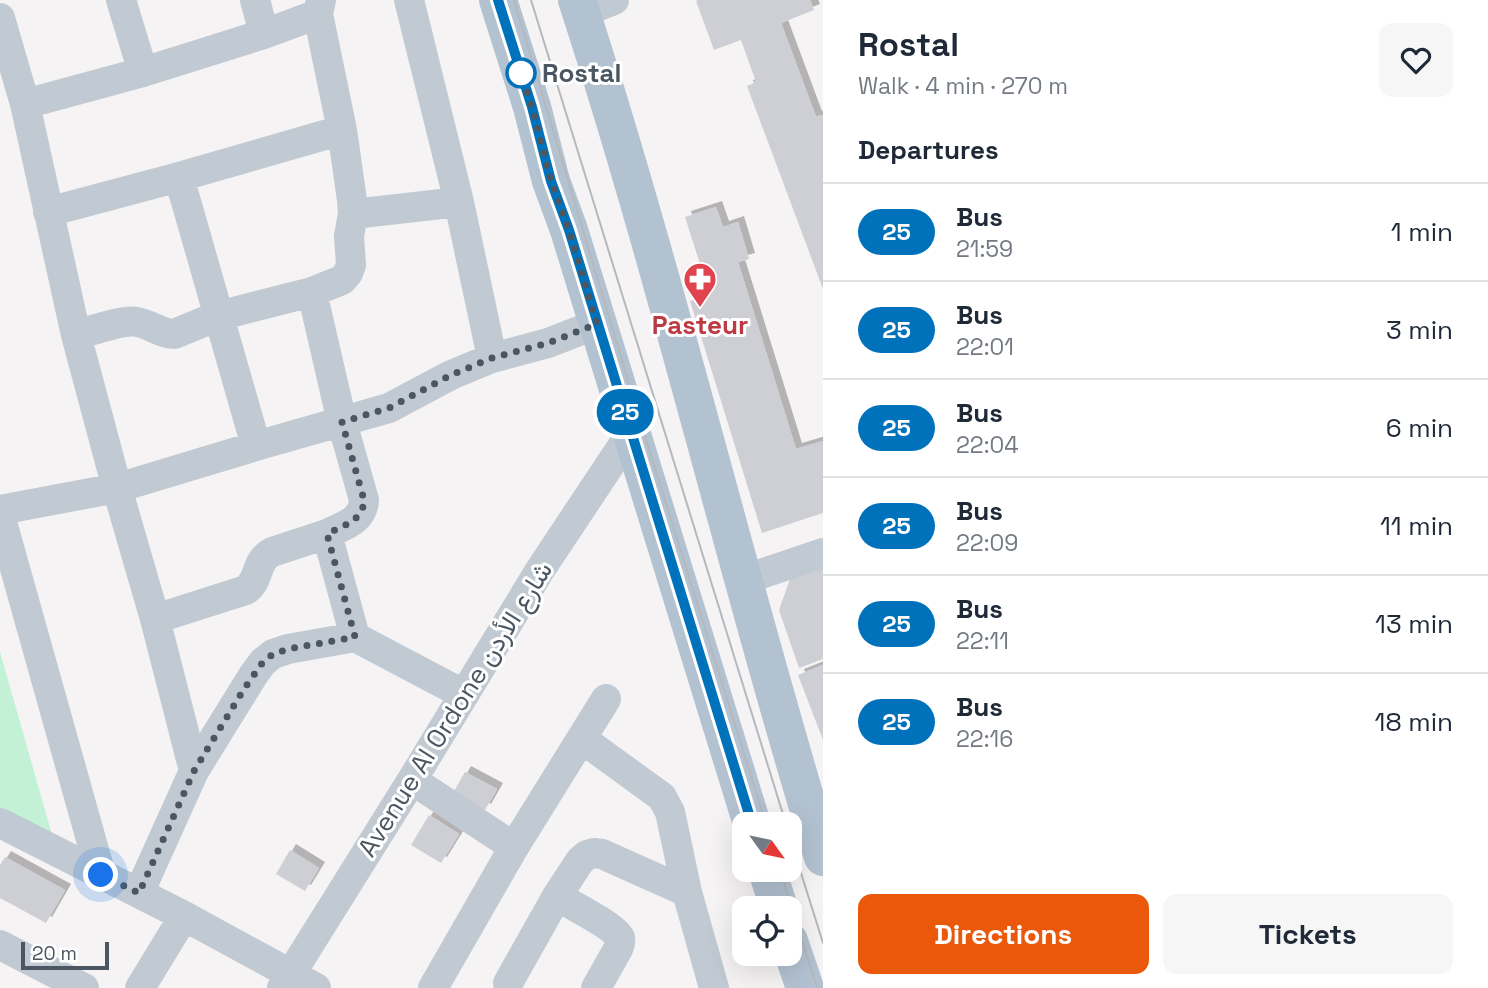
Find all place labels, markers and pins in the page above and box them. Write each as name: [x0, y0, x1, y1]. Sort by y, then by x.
place label: Rostal: [542, 56, 622, 90]
marker: Rostal: [506, 58, 536, 88]
pharmacy icon: Pasteur: [681, 260, 719, 309]
place label: Pasteur: [652, 308, 748, 342]

